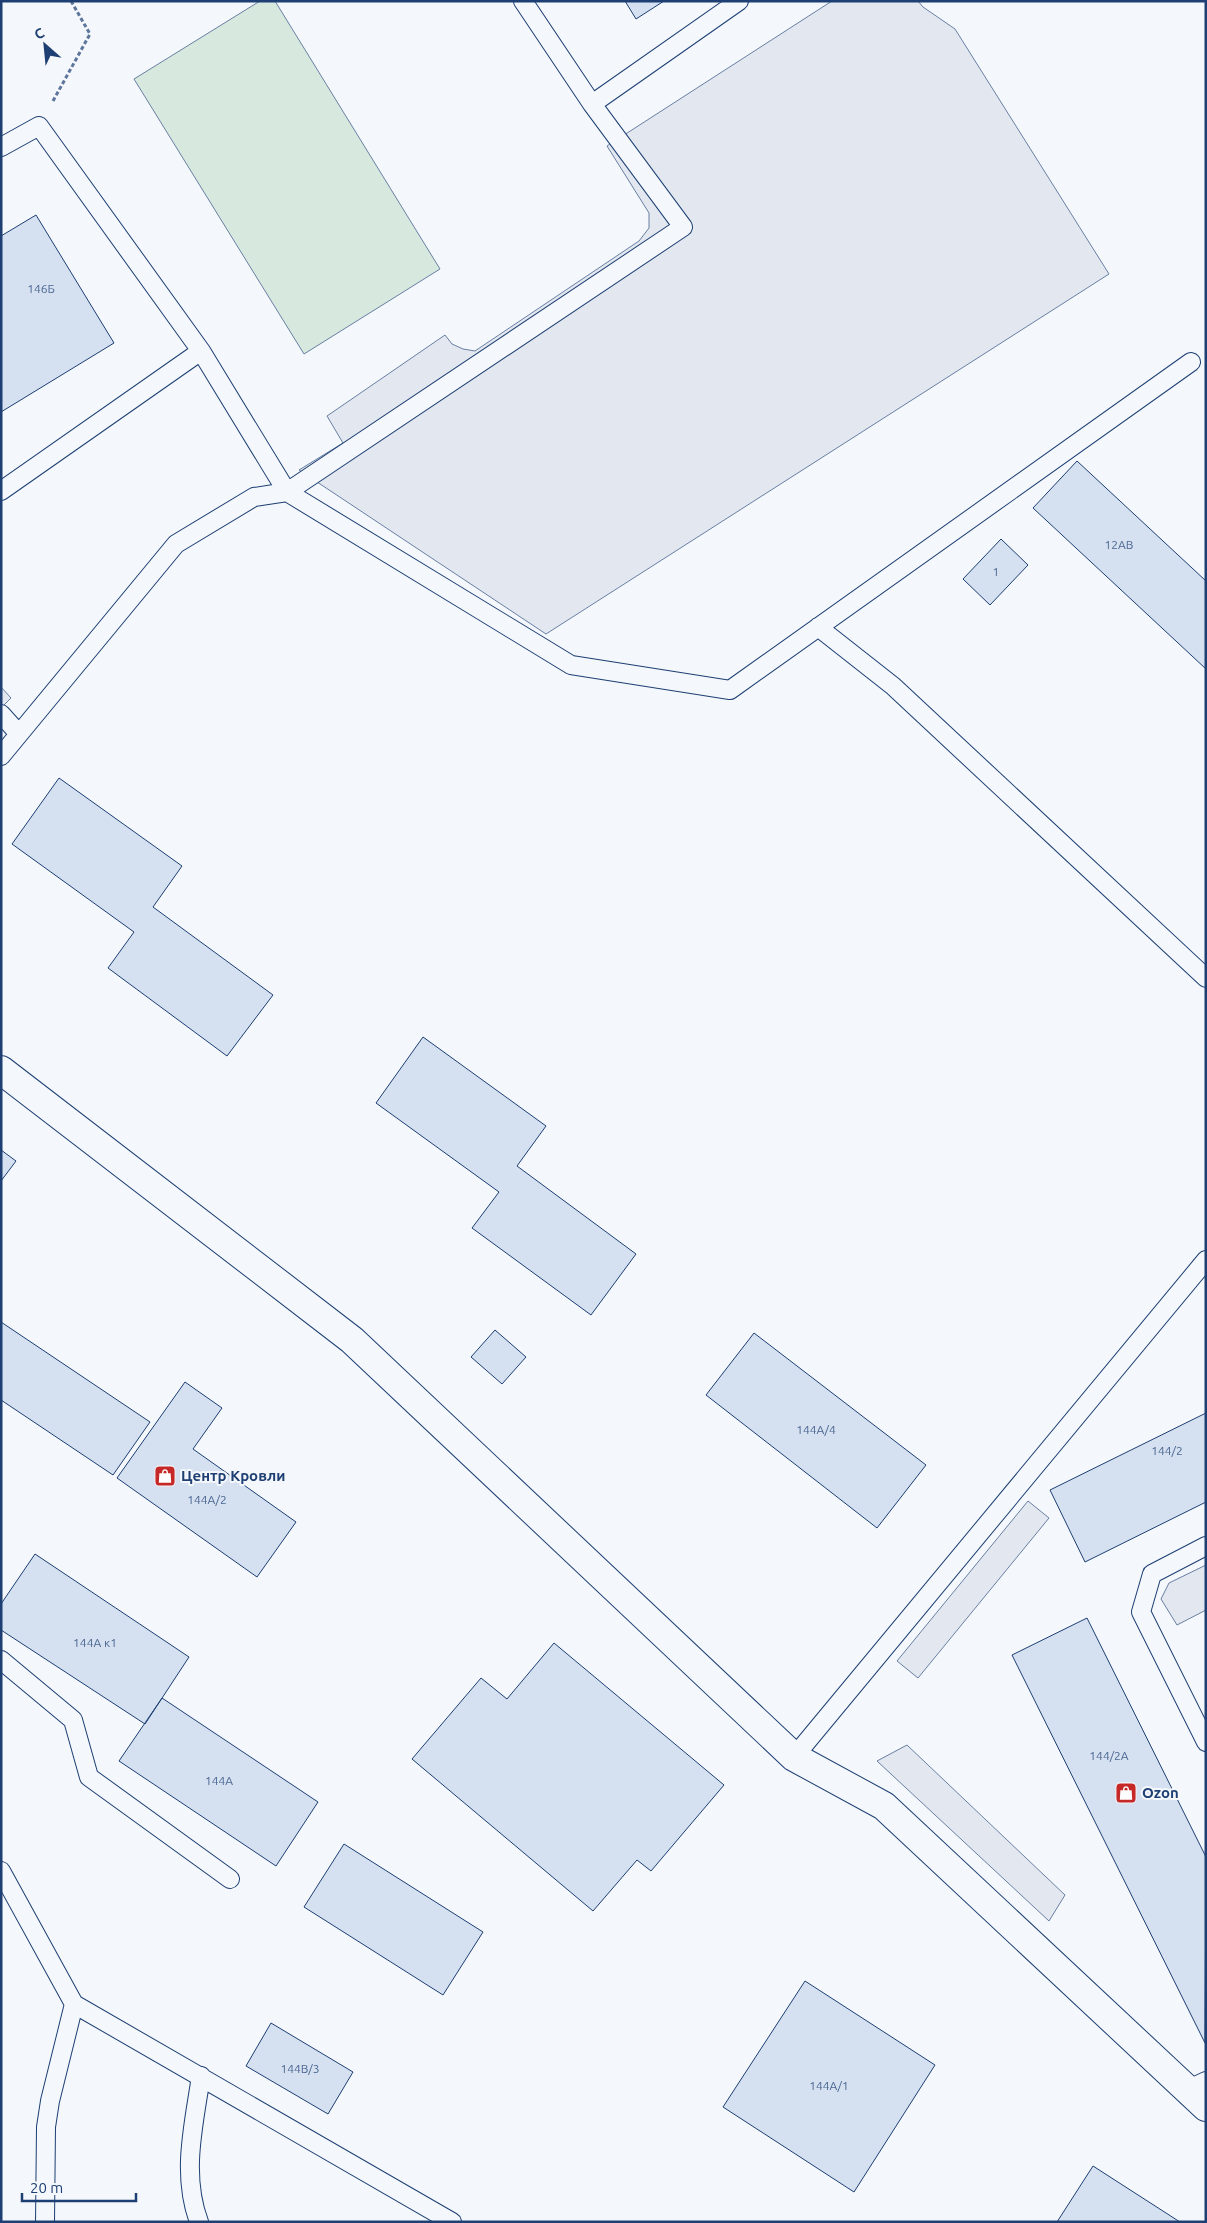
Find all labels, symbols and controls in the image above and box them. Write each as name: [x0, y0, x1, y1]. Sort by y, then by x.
north arrow: [20, 20, 70, 70]
text: С: [31, 24, 47, 43]
house number: 146Б: [27, 282, 55, 295]
house number: 12АВ: [1105, 538, 1133, 551]
house number: 1: [993, 565, 999, 578]
house number: 144А/4: [796, 1423, 836, 1436]
house number: 144/2: [1151, 1444, 1183, 1457]
shop icon: Центр Кровли: [153, 1464, 177, 1488]
place label: Центр Кровли: [181, 1467, 285, 1484]
house number: 144А/2: [187, 1493, 227, 1506]
house number: 144А к1: [73, 1636, 117, 1649]
house number: 144/2А: [1089, 1749, 1129, 1762]
house number: 144А: [205, 1774, 233, 1787]
shop icon: Ozon: [1114, 1781, 1138, 1805]
place label: Ozon: [1142, 1784, 1179, 1801]
house number: 144В/3: [281, 2062, 319, 2075]
house number: 144А/1: [809, 2079, 849, 2092]
scale bar: [22, 2170, 136, 2202]
text: 20 m: [30, 2179, 63, 2196]

